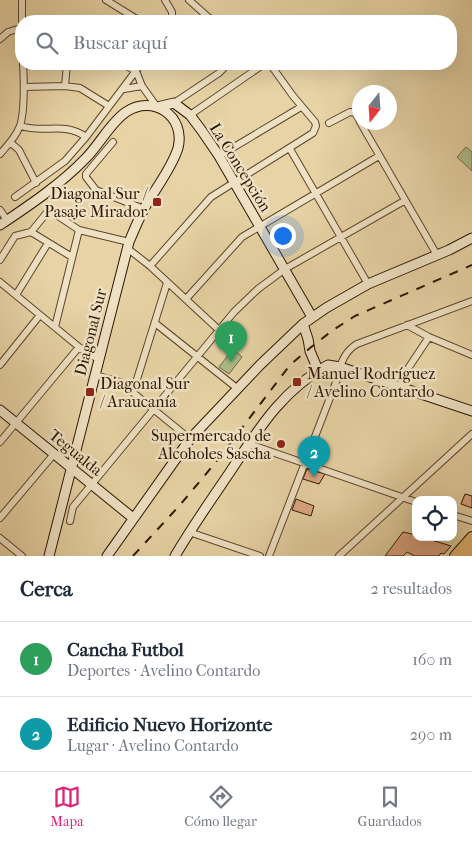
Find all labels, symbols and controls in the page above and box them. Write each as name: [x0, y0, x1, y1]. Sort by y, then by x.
search box: [15, 15, 457, 70]
icon: search: [33, 29, 61, 57]
text: Buscar aquí: [73, 32, 167, 54]
north arrow: [352, 85, 397, 130]
street label: La Concepción: [206, 119, 276, 216]
place label: Diagonal Sur / Pasaje Mirador: [44, 184, 149, 221]
marker: Diagonal Sur / Pasaje Mirador: [151, 196, 163, 208]
your location: [270, 223, 296, 249]
street label: Diagonal Sur: [70, 286, 111, 378]
pin: 1: [215, 321, 247, 362]
place label: Manuel Rodríguez / Avelino Contardo: [306, 364, 435, 401]
place label: Diagonal Sur / Araucanía: [99, 374, 190, 411]
marker: Manuel Rodríguez / Avelino Contardo: [291, 376, 303, 388]
marker: Diagonal Sur / Araucanía: [84, 386, 96, 398]
street label: Tegualda: [45, 425, 107, 480]
place label: Supermercado de Alcoholes Sascha: [151, 426, 272, 463]
pin: 2: [298, 436, 330, 477]
marker: Supermercado de Alcoholes Sascha: [275, 438, 287, 450]
map controls: [412, 496, 457, 541]
button: locate: [412, 496, 457, 541]
text: Cerca: [20, 577, 72, 601]
text: 2 resultados: [371, 579, 452, 598]
text: Cancha Futbol: [67, 639, 184, 661]
text: 1: [33, 650, 39, 669]
text: 160 m: [412, 650, 452, 669]
text: Deportes · Avelino Contardo: [67, 661, 260, 680]
text: Edificio Nuevo Horizonte: [67, 714, 272, 736]
text: 2: [32, 725, 40, 744]
text: 290 m: [410, 725, 452, 744]
text: Lugar · Avelino Contardo: [67, 736, 239, 755]
tab: Mapa: [50, 783, 84, 830]
tab: Cómo llegar: [184, 783, 257, 830]
tab: Guardados: [358, 783, 422, 830]

